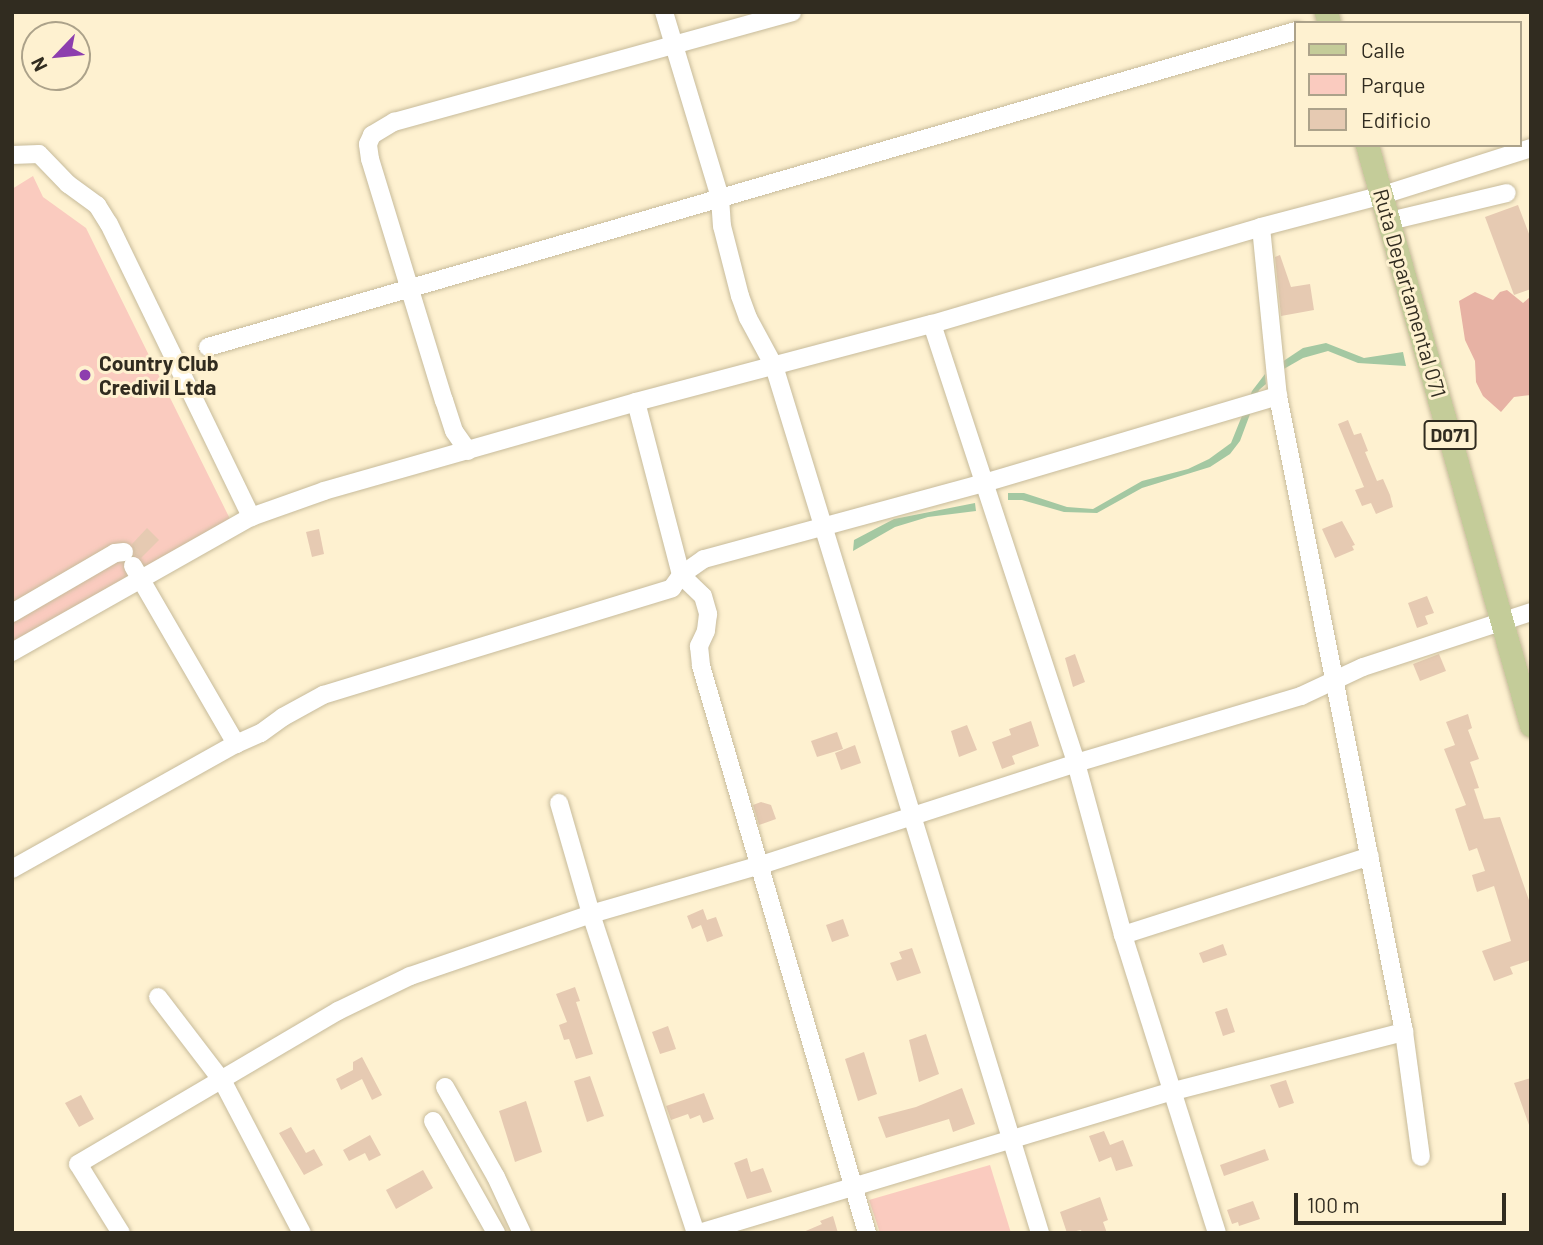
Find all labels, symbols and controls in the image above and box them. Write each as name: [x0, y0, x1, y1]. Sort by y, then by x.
north arrow: [21, 21, 91, 91]
legend: [1294, 21, 1522, 147]
text: Calle: [1361, 37, 1405, 62]
text: N: [25, 54, 52, 75]
text: Parque: [1361, 72, 1426, 97]
text: Edificio: [1361, 107, 1431, 132]
street label: Ruta Departamental 071: [1368, 186, 1452, 400]
place label: Country Club Credivil Ltda: [99, 350, 219, 400]
marker: Country Club Credivil Ltda: [77, 367, 93, 383]
road number: D071: [1422, 420, 1478, 450]
scale bar: [1298, 1178, 1510, 1222]
text: 100 m: [1307, 1192, 1360, 1217]

